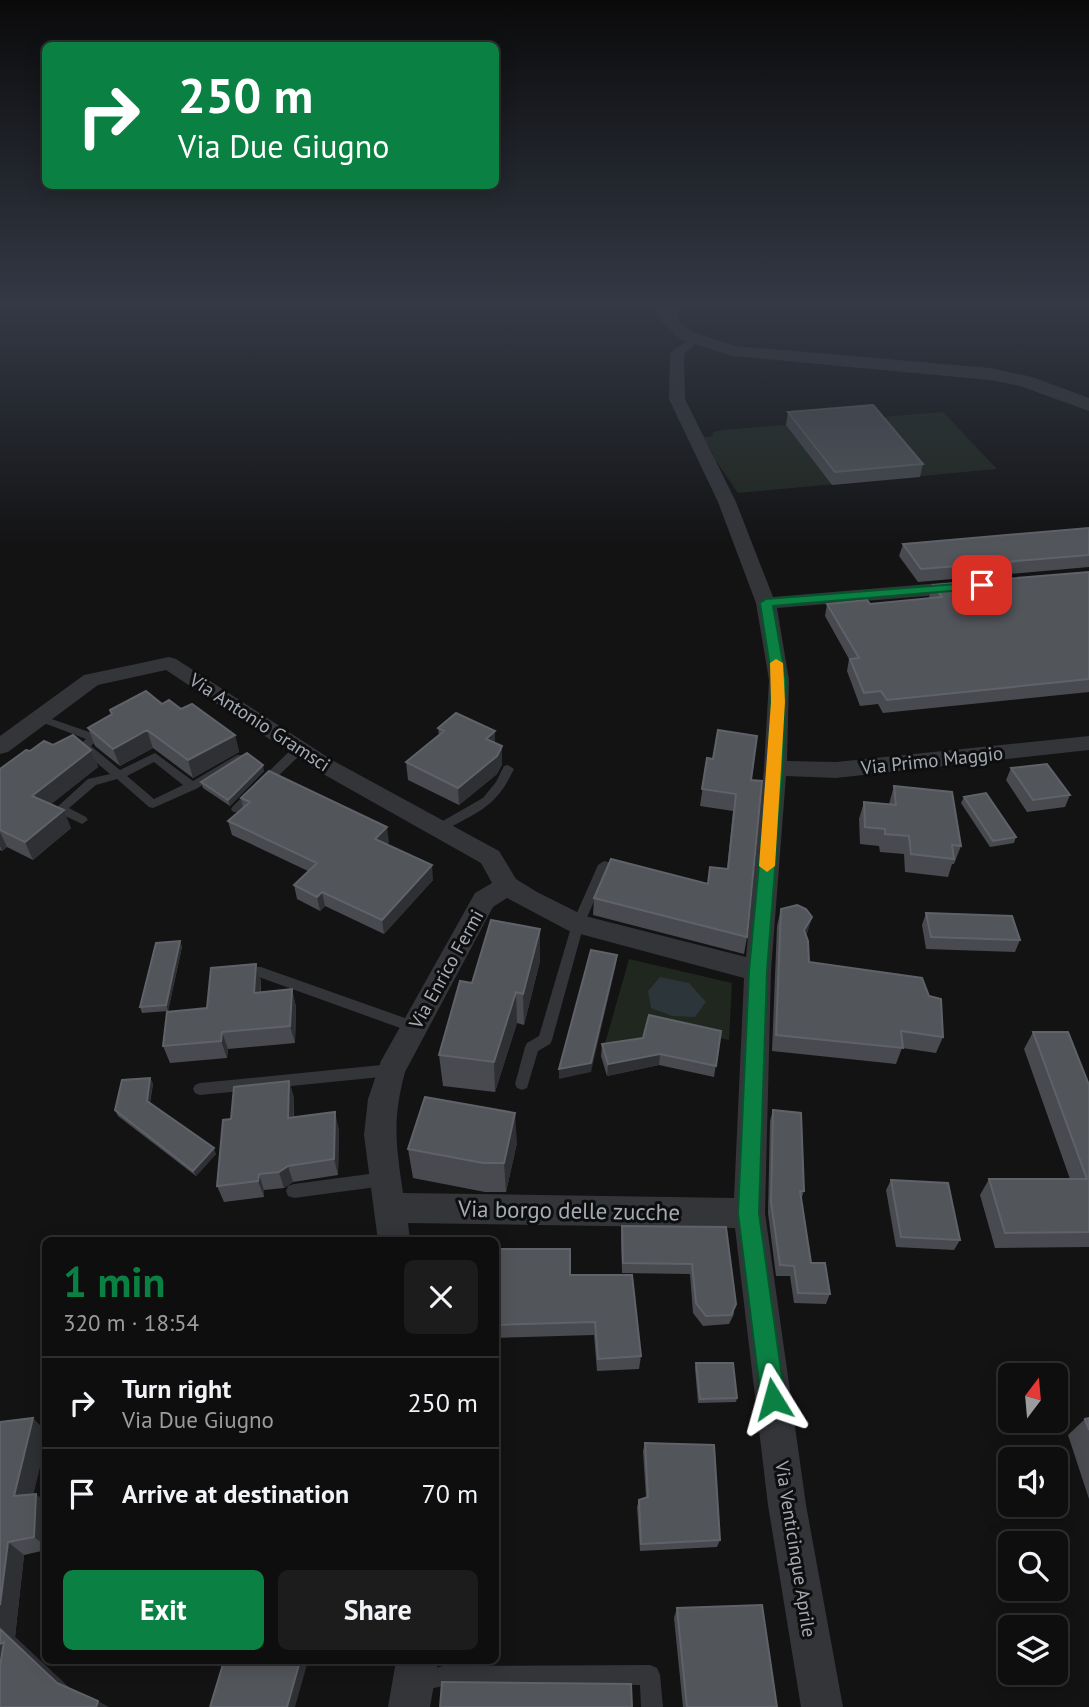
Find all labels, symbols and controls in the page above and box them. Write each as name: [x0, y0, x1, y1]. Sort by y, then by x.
text: 250 m: [178, 63, 313, 127]
icon: right: [63, 70, 154, 161]
text: Via Due Giugno: [178, 125, 389, 167]
pin: [952, 555, 1012, 615]
icon: arrive: [963, 566, 1001, 604]
street label: Via Antonio Gramsci: [184, 667, 335, 776]
street label: Via Primo Maggio: [859, 741, 1004, 779]
street label: Via Enrico Fermi: [403, 905, 489, 1034]
street label: Via borgo delle zucche: [457, 1194, 680, 1226]
text: 1 min: [63, 1254, 165, 1309]
button: close: [404, 1260, 478, 1334]
text: 320 m · 18:54: [63, 1308, 199, 1337]
position arrow: [736, 1362, 810, 1436]
north arrow: [998, 1363, 1068, 1433]
map controls: [998, 1363, 1068, 1685]
text: Turn right: [122, 1372, 231, 1405]
icon: right: [63, 1384, 101, 1422]
text: 250 m: [407, 1386, 478, 1419]
text: Via Due Giugno: [122, 1405, 274, 1434]
button: sound: [998, 1447, 1068, 1517]
street label: Via Venticinque Aprile: [770, 1458, 822, 1639]
icon: arrive: [63, 1475, 101, 1513]
text: Arrive at destination: [122, 1477, 349, 1510]
text: 70 m: [422, 1477, 478, 1510]
button: search: [998, 1531, 1068, 1601]
button: Exit: [63, 1570, 264, 1650]
button: Share: [278, 1570, 478, 1650]
button: layers: [998, 1615, 1068, 1685]

